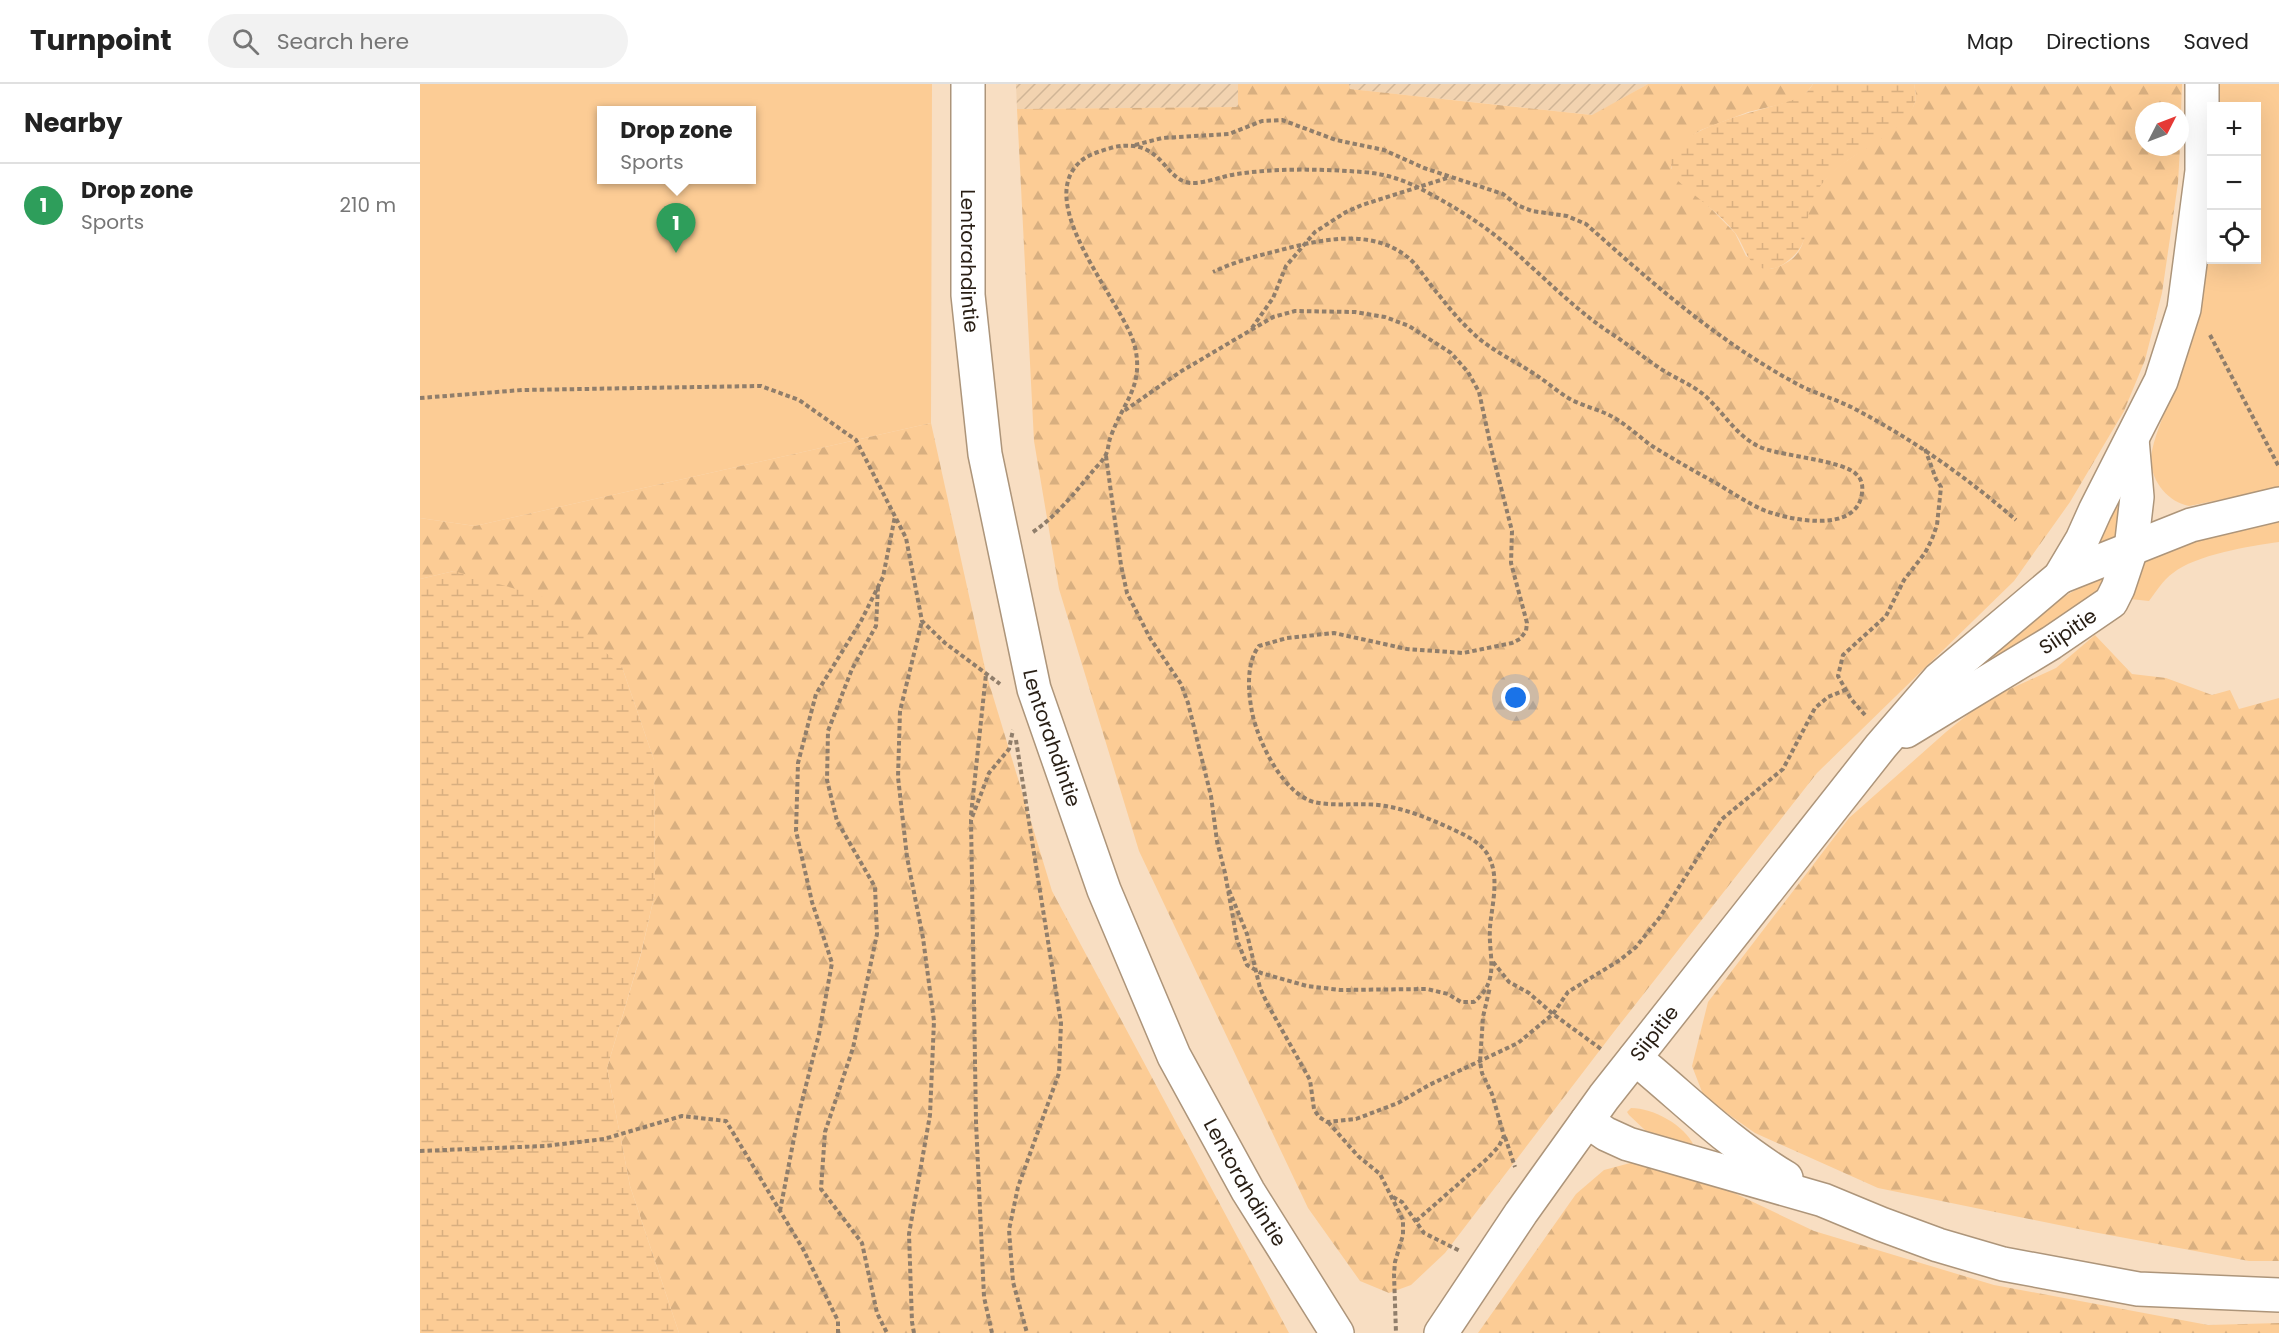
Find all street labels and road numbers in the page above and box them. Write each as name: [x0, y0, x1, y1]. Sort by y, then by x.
street label: Lentorahdintie: [954, 189, 986, 334]
street label: Siipitie: [2034, 602, 2102, 661]
street label: Lentorahdintie: [1016, 667, 1088, 811]
street label: Siipitie: [1623, 999, 1685, 1067]
street label: Lentorahdintie: [1197, 1113, 1293, 1252]

